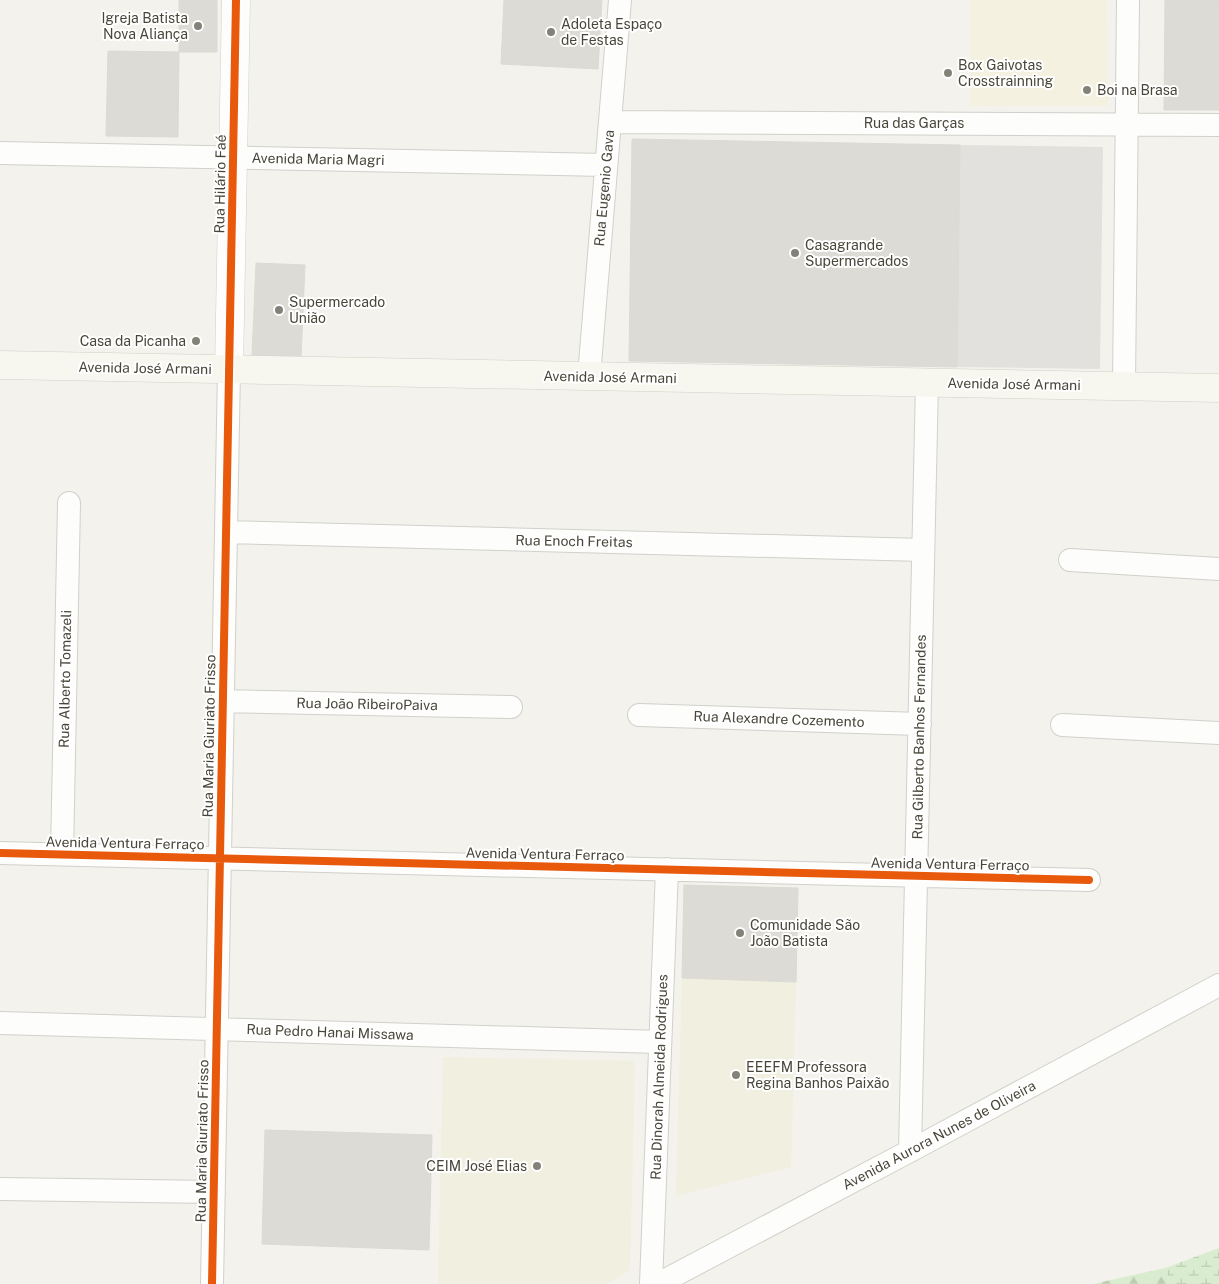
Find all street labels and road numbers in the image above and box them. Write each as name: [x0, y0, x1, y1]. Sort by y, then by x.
street label: Rua das Garças: [864, 115, 964, 131]
street label: Rua Eugenio Gava: [591, 129, 617, 247]
street label: Rua Hilário Faé: [211, 134, 229, 234]
street label: Avenida Maria Magri: [251, 150, 385, 168]
street label: Avenida José Armani: [78, 359, 212, 377]
street label: Avenida José Armani: [543, 368, 677, 386]
street label: Avenida José Armani: [947, 375, 1081, 393]
street label: Rua Enoch Freitas: [515, 532, 633, 550]
street label: Rua Alberto Tomazeli: [56, 610, 74, 748]
street label: Rua Gilberto Banhos Fernandes: [909, 634, 929, 840]
street label: Rua Maria Giuriato Frisso: [200, 654, 218, 818]
street label: Rua João RibeiroPaiva: [296, 695, 438, 713]
street label: Rua Alexandre Cozemento: [693, 708, 865, 730]
street label: Avenida Ventura Ferraço: [45, 834, 205, 852]
street label: Avenida Ventura Ferraço: [465, 845, 625, 863]
street label: Avenida Ventura Ferraço: [870, 855, 1030, 873]
street label: Rua Dinorah Almeida Rodrigues: [647, 974, 671, 1180]
street label: Rua Pedro Hanai Missawa: [246, 1021, 414, 1043]
street label: Rua Maria Giuriato Frisso: [193, 1059, 211, 1223]
street label: Avenida Aurora Nunes de Oliveira: [840, 1077, 1038, 1193]

